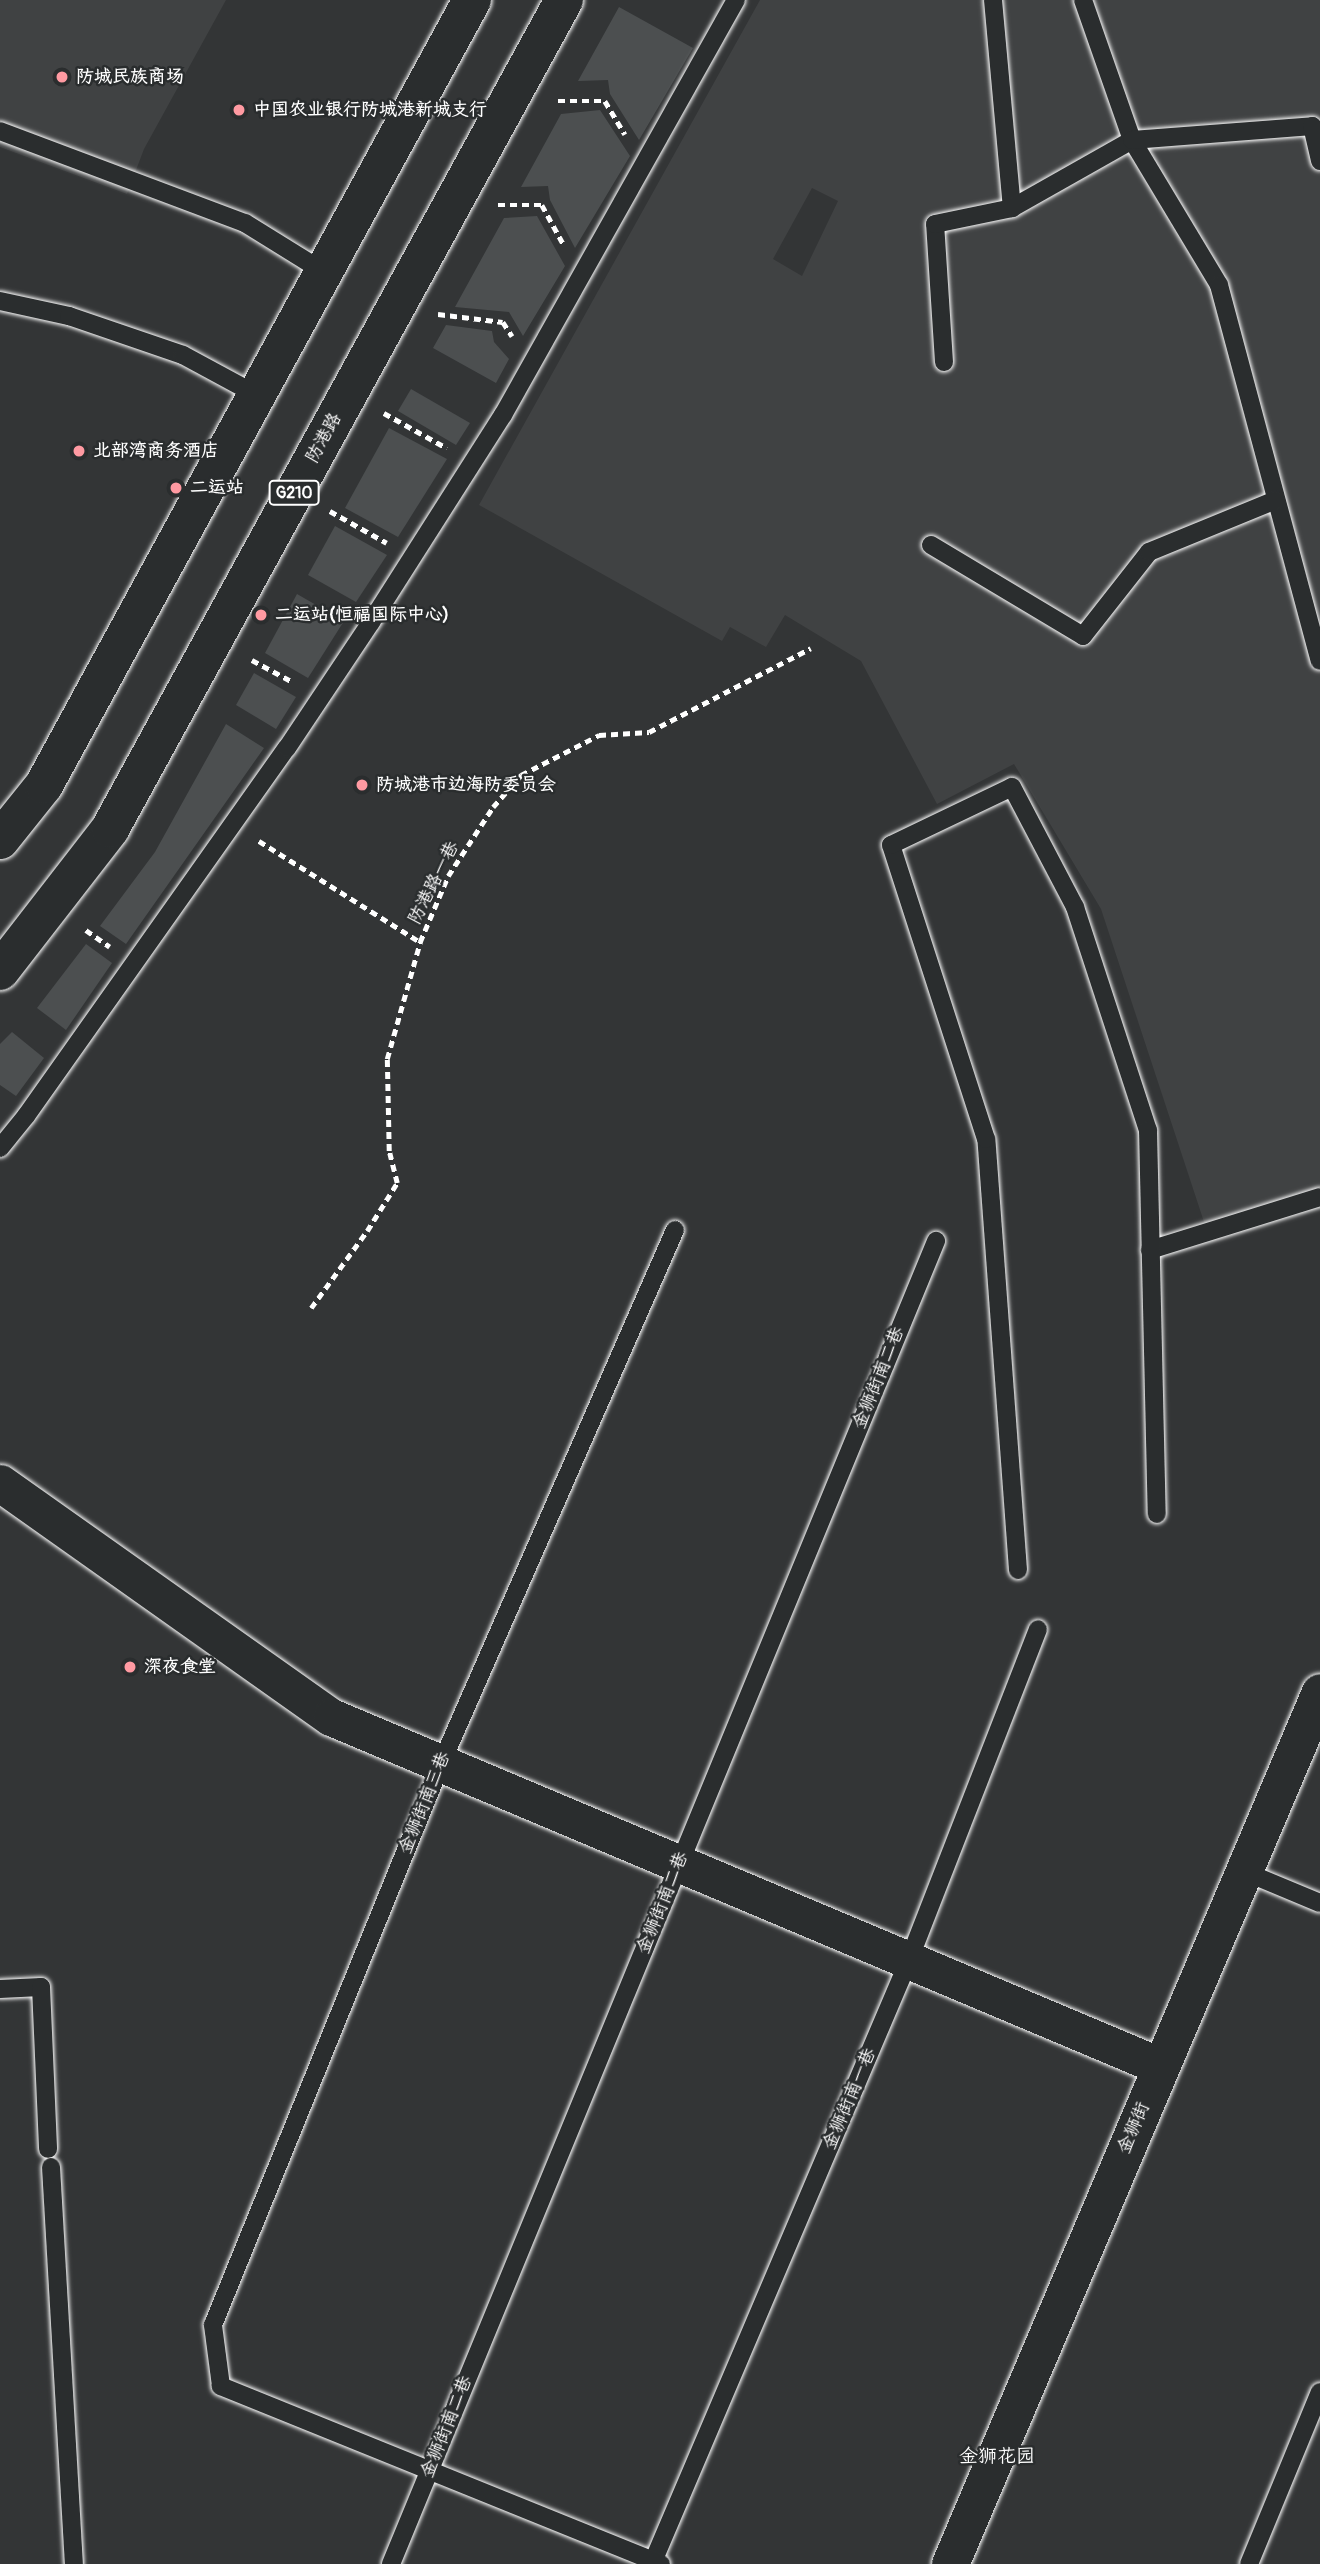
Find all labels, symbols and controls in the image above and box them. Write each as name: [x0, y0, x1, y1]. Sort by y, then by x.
place label: 防城民族商场: [76, 66, 184, 88]
marker: 防城民族商场: [54, 69, 70, 85]
place label: 中国农业银行防城港新城支行: [253, 99, 487, 121]
marker: 中国农业银行防城港新城支行: [231, 102, 247, 118]
street label: 防港路: [301, 409, 347, 467]
place label: 北部湾商务酒店: [93, 440, 219, 462]
marker: 北部湾商务酒店: [71, 443, 87, 459]
place label: 二运站: [190, 477, 244, 499]
marker: 二运站: [168, 480, 184, 496]
road number: G210: [268, 480, 320, 506]
place label: 二运站(恒福国际中心): [275, 604, 449, 626]
marker: 二运站(恒福国际中心): [253, 607, 269, 623]
place label: 防城港市边海防委员会: [376, 774, 556, 796]
marker: 防城港市边海防委员会: [354, 777, 370, 793]
street label: 防港路一巷: [404, 838, 464, 928]
street label: 金狮街南二巷: [849, 1324, 909, 1432]
place label: 深夜食堂: [144, 1656, 216, 1678]
marker: 深夜食堂: [122, 1659, 138, 1675]
street label: 金狮街南三巷: [395, 1749, 455, 1857]
street label: 金狮街南二巷: [633, 1849, 693, 1957]
street label: 金狮街南一巷: [819, 2045, 881, 2153]
street label: 金狮街: [1114, 2099, 1154, 2157]
street label: 金狮街南二巷: [417, 2373, 477, 2481]
district label: 金狮花园: [959, 2446, 1035, 2468]

